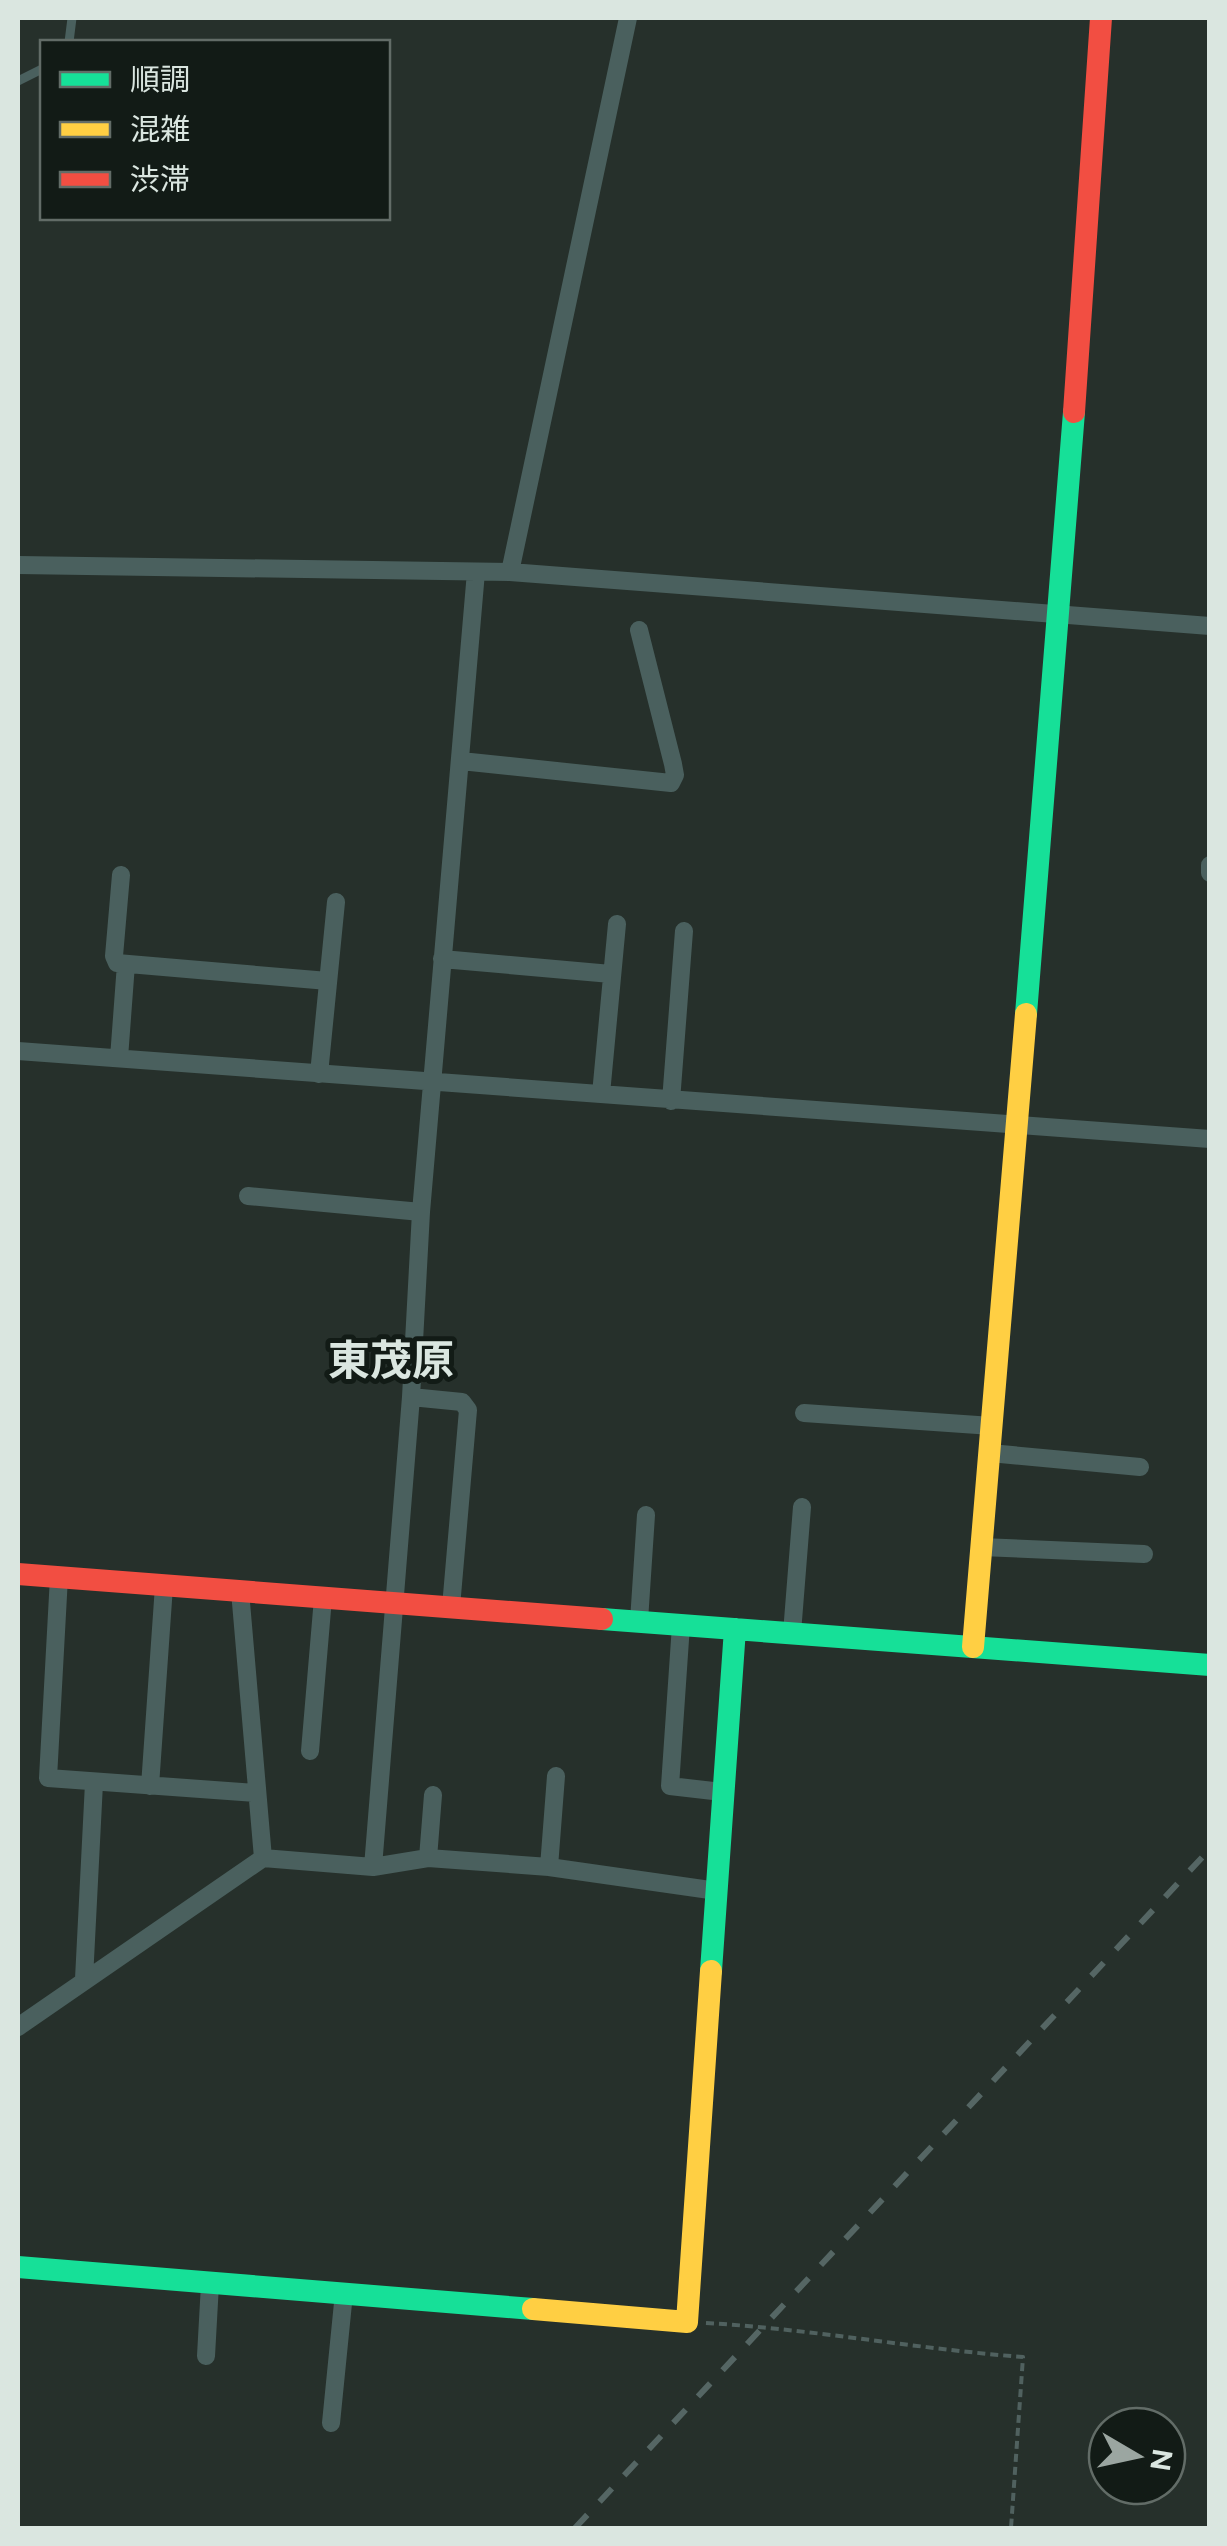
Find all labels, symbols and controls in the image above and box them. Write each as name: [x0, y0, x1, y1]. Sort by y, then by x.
legend: [40, 40, 390, 220]
text: 順調: [130, 61, 190, 98]
text: 混雑: [130, 111, 190, 148]
text: 渋滞: [130, 161, 190, 198]
district label: 東茂原: [328, 1335, 454, 1386]
north arrow: [1087, 2406, 1187, 2506]
text: N: [1143, 2447, 1180, 2473]

